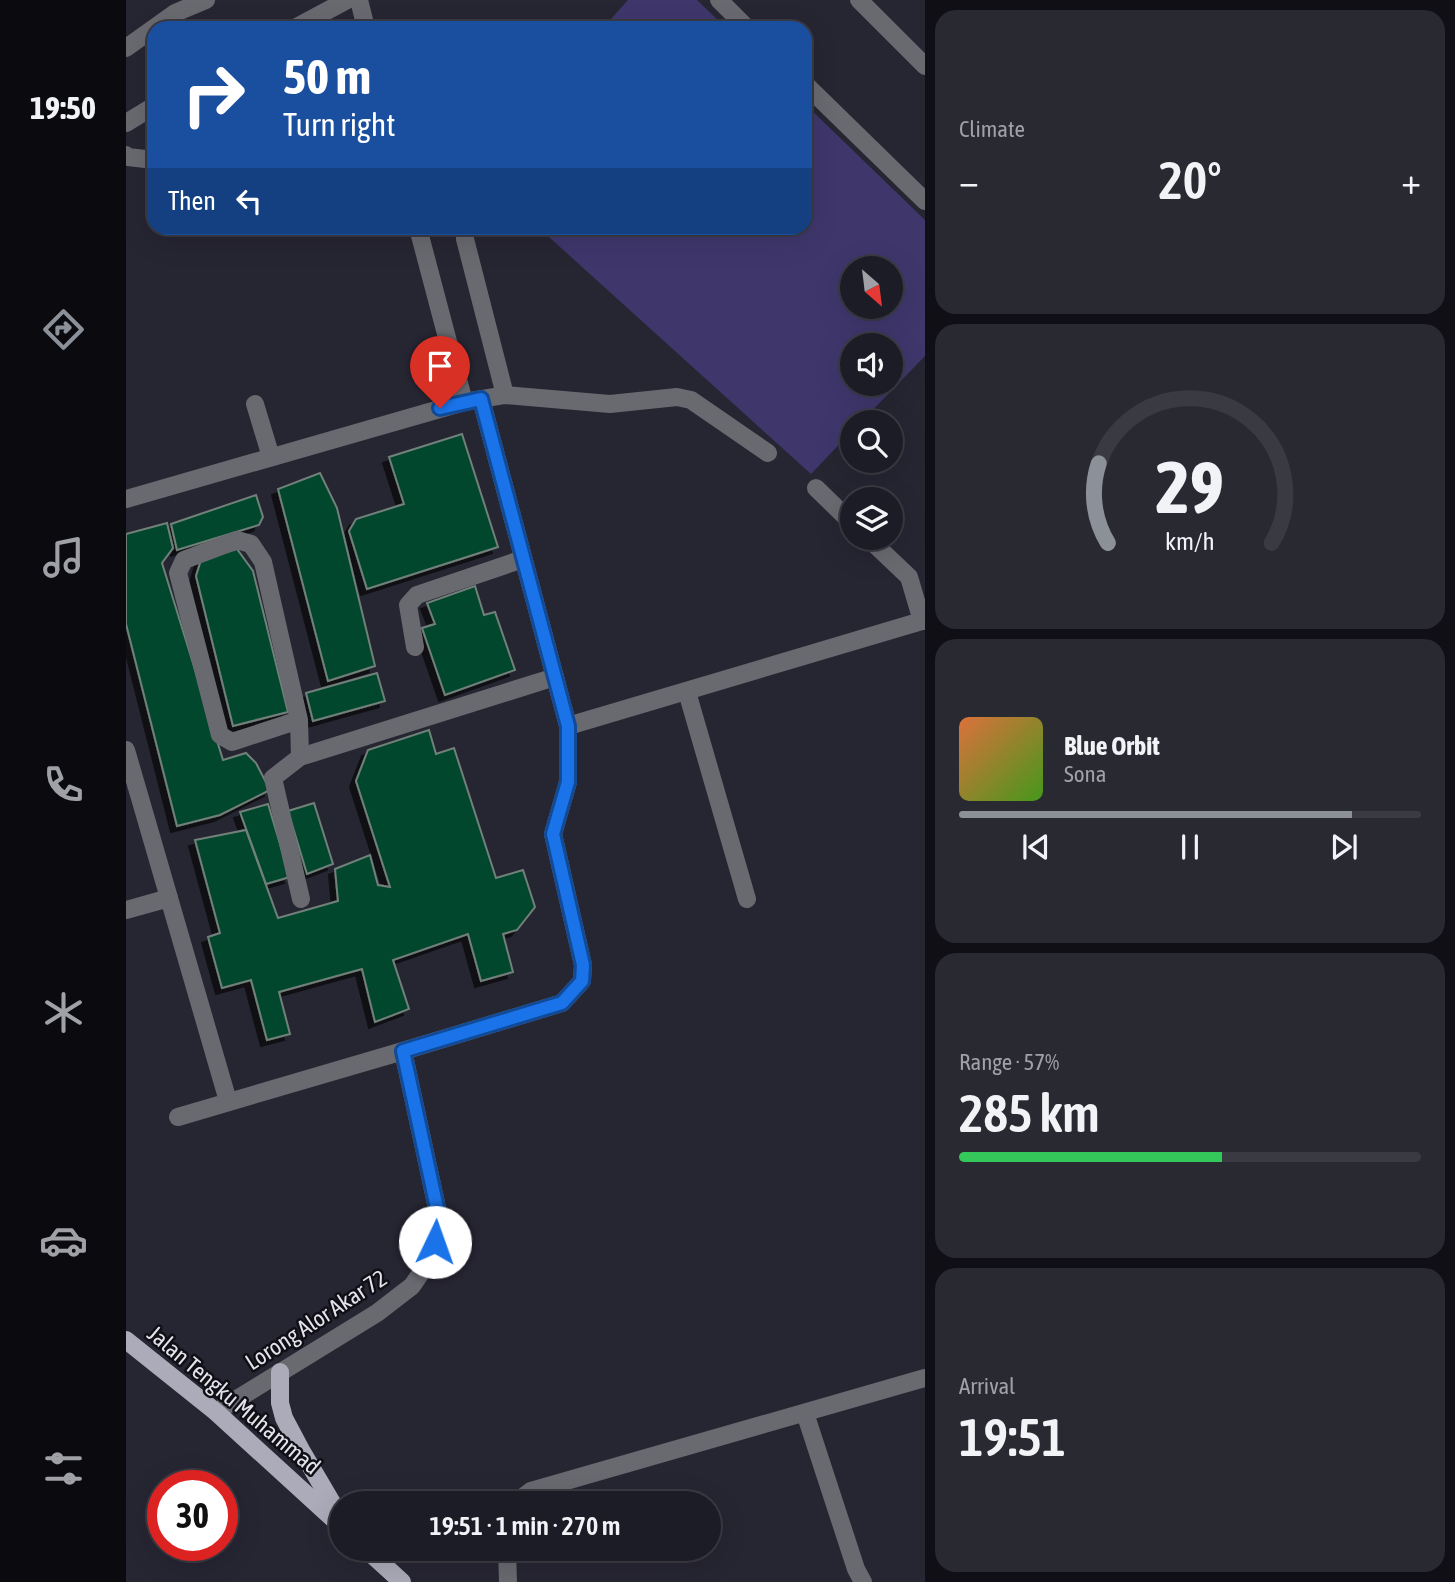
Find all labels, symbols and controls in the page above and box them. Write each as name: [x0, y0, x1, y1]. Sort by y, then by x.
text: 50 m: [283, 48, 371, 104]
icon: right: [168, 49, 259, 140]
text: 19:50: [30, 89, 96, 126]
text: Turn right: [283, 106, 396, 143]
text: Climate: [959, 116, 1025, 142]
text: 20°: [1158, 150, 1222, 210]
text: −: [959, 159, 979, 202]
text: +: [1401, 159, 1421, 202]
icon: left: [230, 182, 268, 220]
text: Then: [168, 186, 216, 216]
north arrow: [840, 256, 903, 318]
map controls: [840, 256, 903, 550]
icon: directions: [39, 305, 88, 354]
button: sound: [840, 333, 903, 396]
pin: [410, 336, 470, 408]
icon: arrive: [421, 347, 459, 385]
button: search: [840, 410, 903, 473]
text: 29: [1156, 445, 1224, 528]
button: layers: [840, 487, 903, 550]
text: km/h: [1165, 526, 1215, 554]
icon: music: [39, 533, 88, 582]
text: Blue Orbit: [1064, 731, 1160, 761]
icon: phone: [39, 760, 88, 809]
text: Sona: [1064, 761, 1106, 787]
icon: previous: [1017, 828, 1055, 866]
icon: pause: [1171, 828, 1209, 866]
icon: next: [1325, 828, 1363, 866]
icon: climate: [39, 988, 88, 1037]
text: Range · 57%: [959, 1049, 1059, 1075]
text: 285 km: [959, 1083, 1100, 1143]
position arrow: [398, 1205, 472, 1279]
icon: car: [39, 1216, 88, 1265]
street label: Lorong Alor Akar 72: [241, 1265, 391, 1375]
street label: Jalan Tengku Muhammad: [143, 1320, 325, 1480]
text: Arrival: [959, 1373, 1015, 1399]
text: 19:51: [959, 1407, 1066, 1467]
icon: filters: [39, 1444, 88, 1493]
speed limit sign: 30: [147, 1470, 238, 1561]
text: 19:51 · 1 min · 270 m: [430, 1511, 620, 1541]

